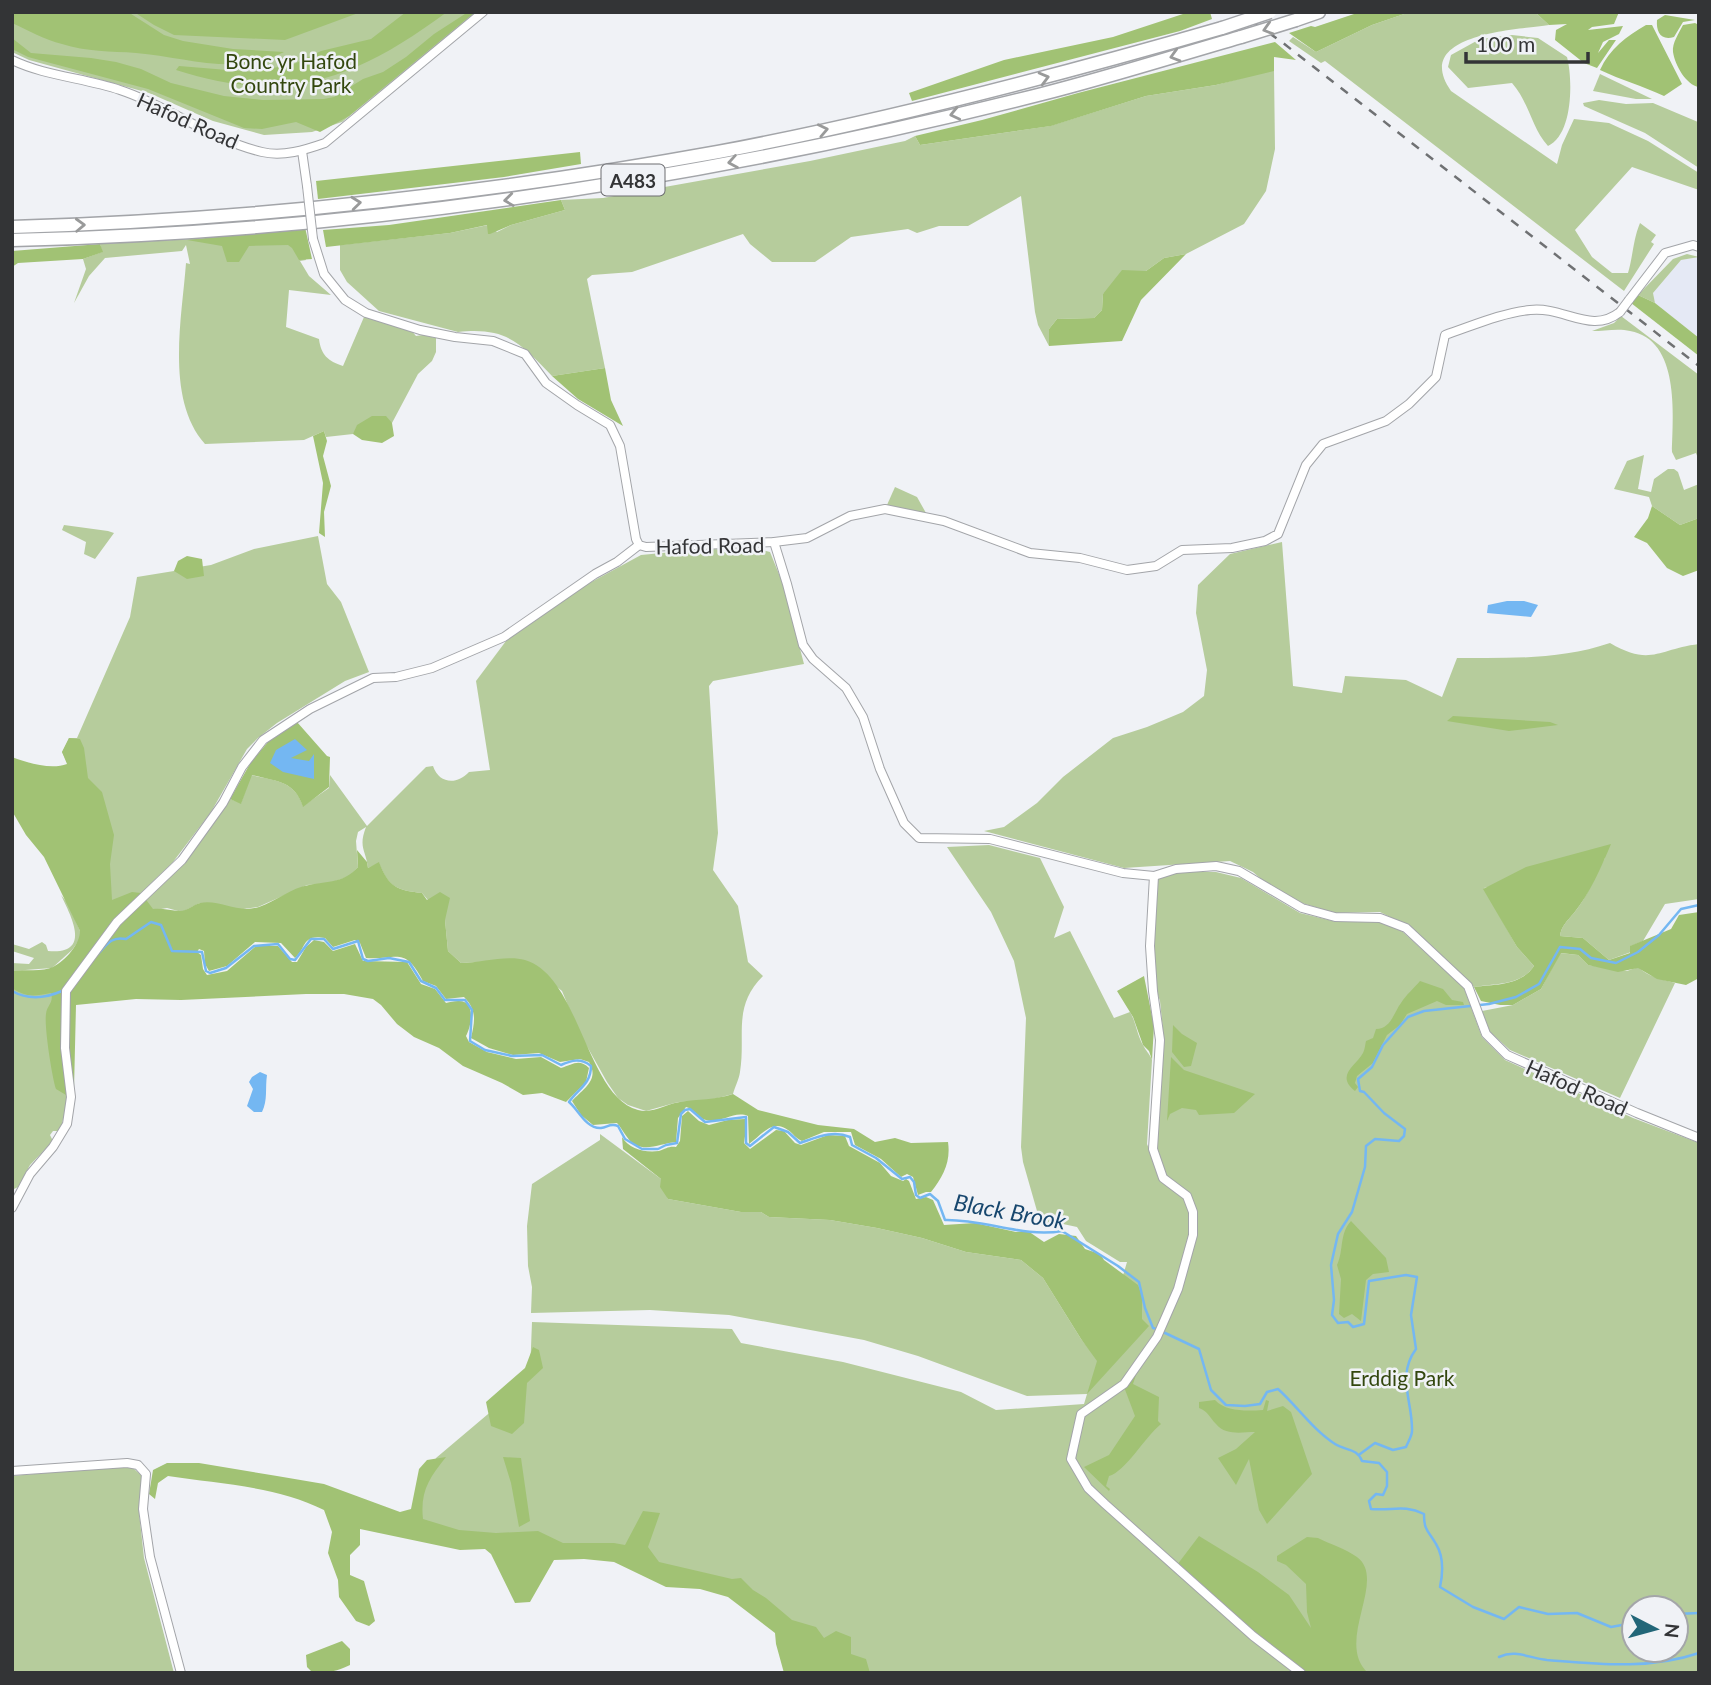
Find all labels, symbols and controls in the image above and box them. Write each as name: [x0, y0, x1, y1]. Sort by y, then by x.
one-way arrow: [1263, 21, 1275, 35]
scale bar: [1466, 21, 1588, 65]
text: 100 m: [1476, 31, 1535, 56]
park label: Bonc yr Hafod Country Park: [225, 48, 357, 97]
one-way arrow: [1169, 48, 1181, 63]
one-way arrow: [1038, 72, 1050, 86]
street label: Hafod Road: [133, 86, 243, 154]
one-way arrow: [949, 106, 961, 120]
one-way arrow: [817, 123, 829, 138]
one-way arrow: [727, 154, 739, 169]
road number: A483: [602, 164, 664, 196]
one-way arrow: [503, 192, 515, 207]
one-way arrow: [350, 195, 362, 210]
one-way arrow: [75, 217, 86, 232]
street label: Hafod Road: [655, 532, 765, 558]
street label: Hafod Road: [1522, 1053, 1632, 1121]
water label: Black Brook: [952, 1187, 1069, 1235]
park label: Erddig Park: [1350, 1365, 1455, 1390]
north arrow: [1620, 1594, 1690, 1664]
text: N: [1660, 1622, 1685, 1639]

